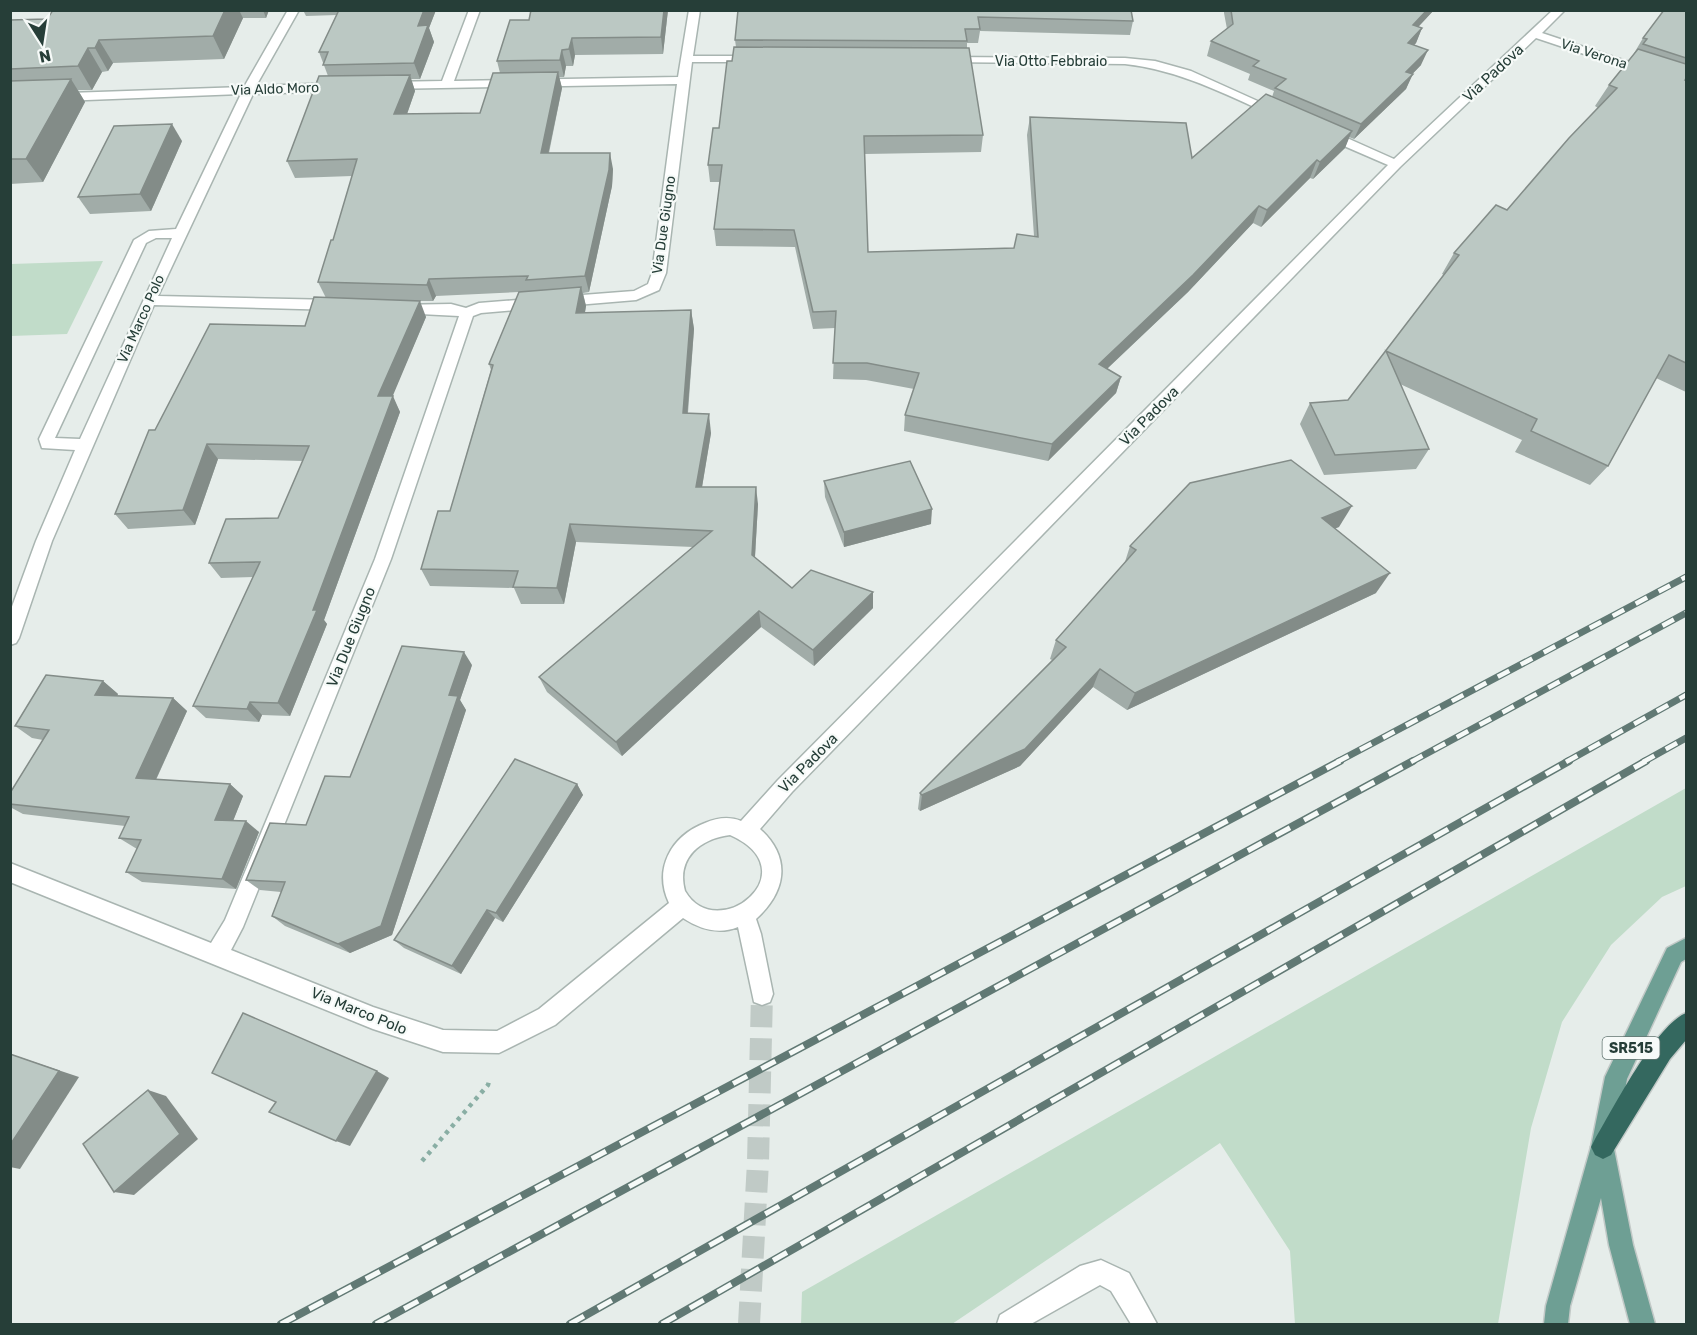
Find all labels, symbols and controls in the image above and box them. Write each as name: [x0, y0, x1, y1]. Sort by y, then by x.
north arrow: [12, 12, 72, 72]
street label: Via Verona: [1559, 35, 1629, 73]
street label: Via Padova: [1459, 40, 1527, 106]
text: N: [37, 46, 53, 67]
street label: Via Otto Febbraio: [995, 53, 1107, 70]
street label: Via Aldo Moro: [231, 79, 319, 99]
street label: Via Due Giugno: [649, 175, 679, 275]
street label: Via Marco Polo: [114, 272, 168, 366]
street label: Via Padova: [1116, 383, 1182, 449]
street label: Via Due Giugno: [323, 584, 379, 690]
street label: Via Padova: [775, 730, 841, 796]
street label: Via Marco Polo: [308, 984, 410, 1038]
road number: SR515: [1602, 1037, 1660, 1059]

